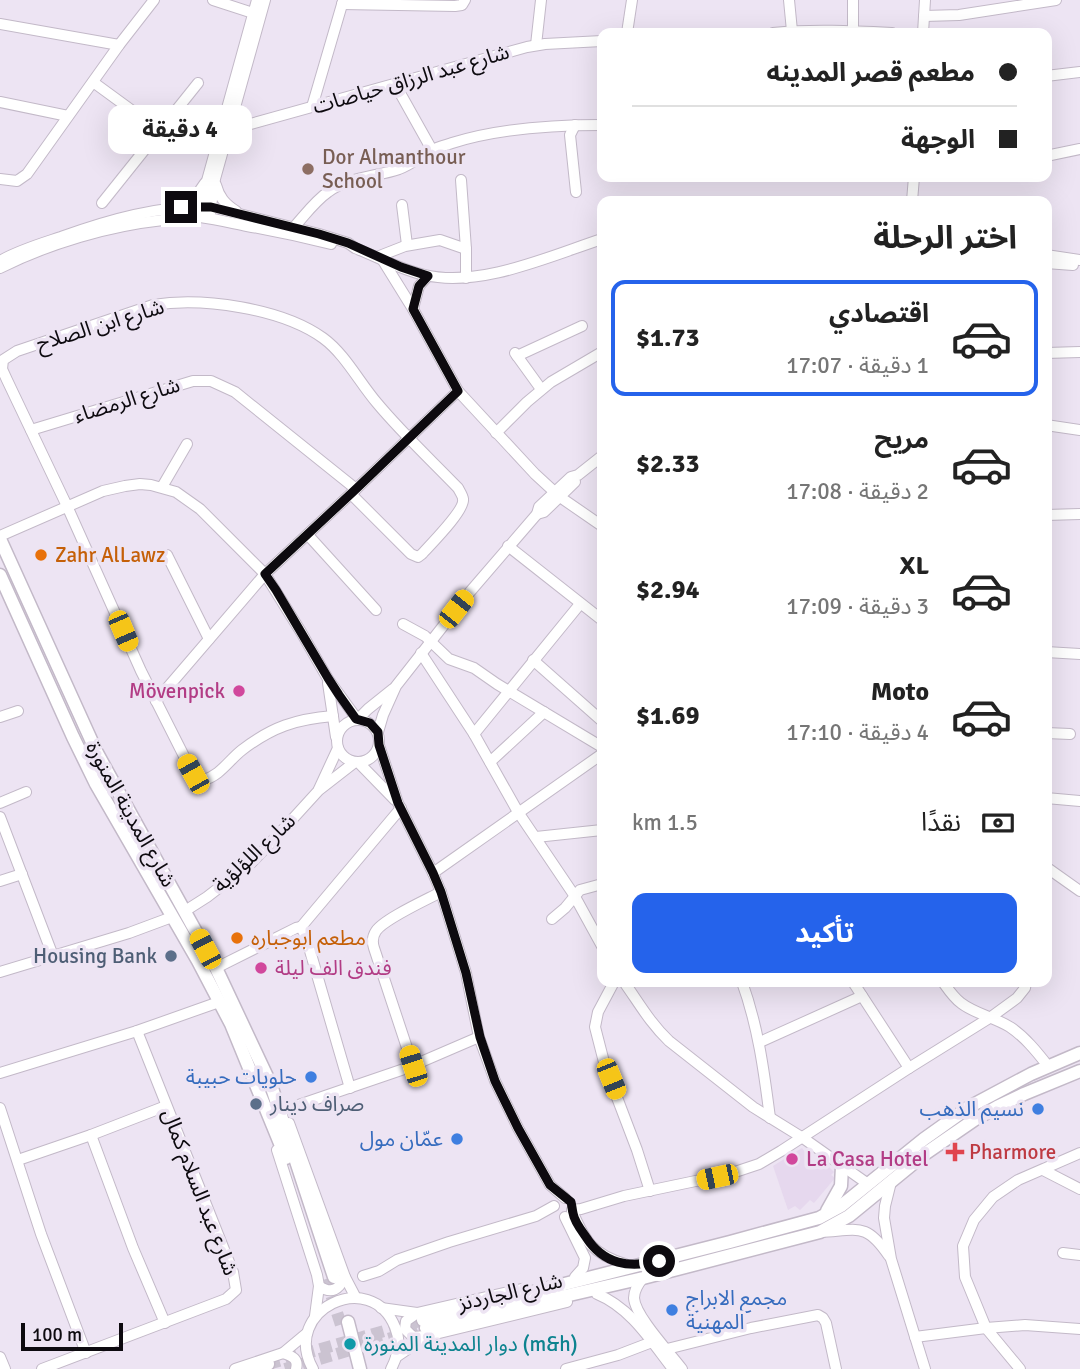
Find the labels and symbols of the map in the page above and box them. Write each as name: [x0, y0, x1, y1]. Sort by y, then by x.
street label: شارع عبد الرزاق حياصات: [310, 39, 513, 121]
callout: 4 دقيقة: [109, 106, 253, 154]
place label: Dor Almanthour School: [322, 144, 466, 194]
marker: Dor Almanthour School: [300, 161, 316, 177]
route end: [165, 191, 197, 223]
street label: شارع ابن الصلاح: [33, 293, 168, 359]
street label: شارع الرمضاء: [71, 372, 184, 430]
place label: Zahr AlLawz: [55, 542, 165, 568]
marker: Zahr AlLawz: [33, 547, 49, 563]
car: [435, 586, 478, 632]
car: [106, 608, 141, 654]
place label: Mövenpick: [129, 678, 225, 704]
marker: Mövenpick: [231, 683, 247, 699]
street label: شارع المدينة المنورة: [78, 737, 182, 892]
car: [174, 751, 213, 797]
street label: شارع اللؤلؤية: [207, 808, 302, 899]
place label: مطعم ابوجباره: [251, 925, 366, 953]
car: [186, 926, 225, 972]
marker: مطعم ابوجباره: [229, 930, 245, 946]
place label: Housing Bank: [33, 943, 157, 969]
marker: Housing Bank: [163, 948, 179, 964]
place label: فندق الف ليلة: [275, 955, 392, 981]
marker: فندق الف ليلة: [253, 960, 269, 976]
car: [397, 1043, 430, 1089]
car: [594, 1056, 629, 1102]
place label: حلويات حبيبة: [186, 1064, 297, 1090]
marker: حلويات حبيبة: [303, 1069, 319, 1085]
place label: صراف دينار: [269, 1091, 364, 1117]
marker: صراف دينار: [248, 1096, 264, 1112]
place label: نسيم الذهب: [920, 1096, 1024, 1124]
marker: نسيم الذهب: [1030, 1101, 1046, 1117]
street label: شارع عبد السلام كمال: [153, 1105, 244, 1280]
place label: عمّان مول: [360, 1126, 443, 1152]
marker: عمّان مول: [449, 1131, 465, 1147]
place label: Pharmore: [969, 1139, 1056, 1165]
marker: Pharmore: [947, 1144, 963, 1160]
place label: La Casa Hotel: [806, 1146, 928, 1172]
marker: La Casa Hotel: [784, 1151, 800, 1167]
car: [695, 1162, 740, 1192]
route start: [643, 1245, 675, 1277]
street label: شارع الجاردنز: [454, 1267, 565, 1319]
place label: مجمع الابراج المهنية: [686, 1285, 787, 1335]
marker: مجمع الابراج المهنية: [664, 1302, 680, 1318]
scale bar: [21, 1320, 122, 1352]
place label: دوار المدينة المنورة (m&h): [364, 1331, 578, 1357]
marker: دوار المدينة المنورة (m&h): [342, 1336, 358, 1352]

